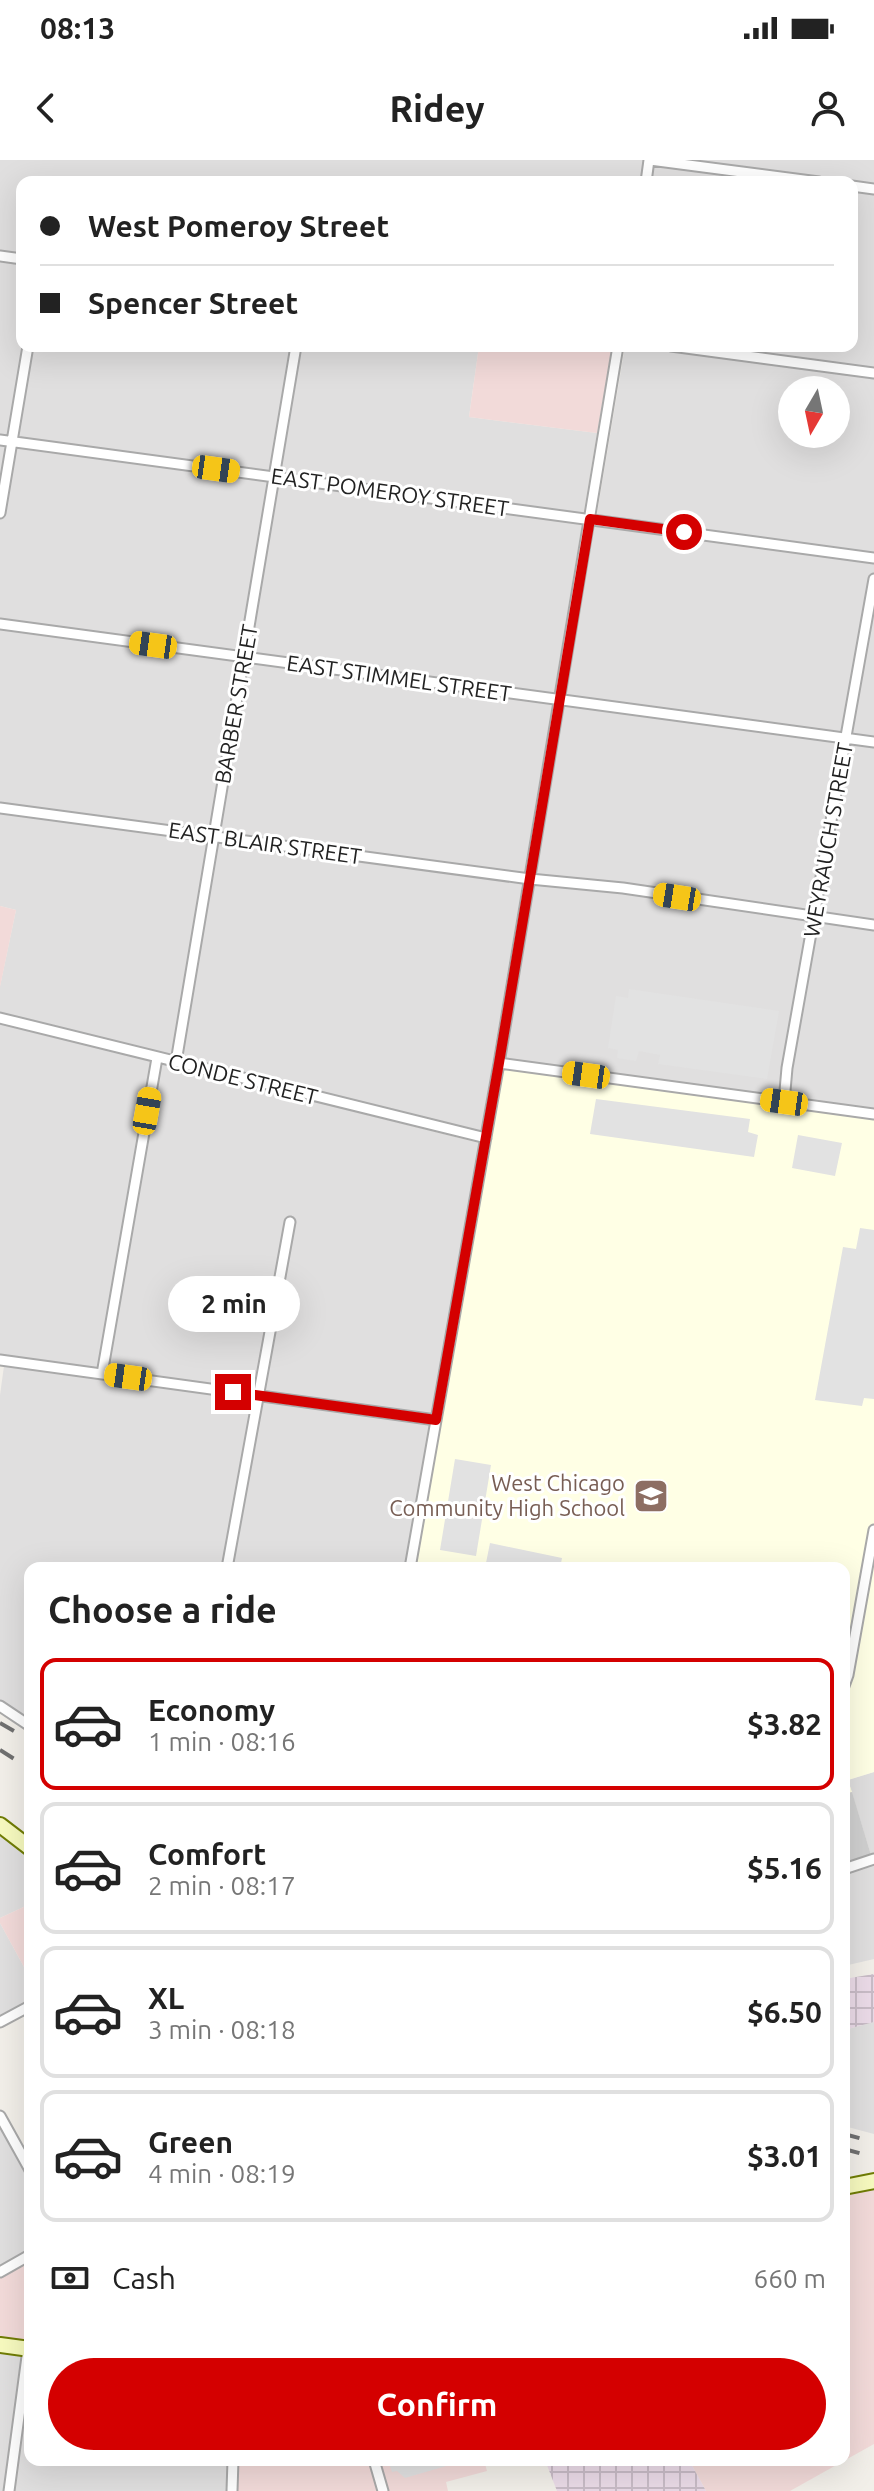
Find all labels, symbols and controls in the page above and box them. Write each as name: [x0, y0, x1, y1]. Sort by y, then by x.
text: 08:13: [40, 11, 115, 45]
icon: back: [24, 86, 68, 130]
icon: person: [806, 86, 850, 130]
text: Ridey: [389, 88, 485, 129]
text: West Pomeroy Street: [88, 209, 389, 243]
text: Spencer Street: [88, 286, 298, 320]
north arrow: [778, 376, 850, 448]
map controls: [778, 376, 850, 448]
car: [191, 454, 241, 484]
street label: EAST POMEROY STREET: [270, 462, 511, 521]
route start: [666, 514, 702, 550]
street label: BARBER STREET: [209, 622, 262, 786]
car: [128, 630, 178, 660]
street label: EAST STIMMEL STREET: [285, 649, 513, 706]
street label: WEYRAUCH STREET: [798, 741, 857, 939]
street label: EAST BLAIR STREET: [167, 817, 363, 868]
car: [651, 881, 703, 913]
street label: CONDE STREET: [166, 1048, 321, 1109]
car: [561, 1060, 611, 1090]
car: [131, 1085, 163, 1137]
car: [759, 1087, 809, 1117]
callout: 2 min: [167, 1276, 299, 1332]
text: 2 min: [201, 1289, 267, 1318]
car: [103, 1362, 153, 1392]
route end: [215, 1374, 251, 1410]
place label: West Chicago Community High School: [389, 1470, 625, 1520]
school or university icon: West Chicago Community High School: [632, 1477, 670, 1515]
text: Choose a ride: [48, 1589, 277, 1630]
icon: car: [52, 1688, 124, 1760]
text: Economy: [148, 1693, 275, 1727]
text: $3.82: [747, 1707, 822, 1741]
text: 1 min · 08:16: [148, 1727, 296, 1756]
icon: car: [52, 1832, 124, 1904]
text: Comfort: [148, 1837, 266, 1871]
text: $5.16: [747, 1851, 822, 1885]
text: 2 min · 08:17: [148, 1871, 296, 1900]
icon: car: [52, 1976, 124, 2048]
text: XL: [148, 1981, 184, 2015]
text: $6.50: [747, 1995, 822, 2029]
text: 3 min · 08:18: [148, 2015, 296, 2044]
icon: car: [52, 2120, 124, 2192]
text: Green: [148, 2125, 233, 2159]
text: $3.01: [747, 2139, 822, 2173]
text: 4 min · 08:19: [148, 2159, 296, 2188]
icon: cash: [48, 2256, 92, 2300]
text: Cash: [112, 2261, 176, 2295]
text: 660 m: [754, 2264, 826, 2293]
button: Confirm: [48, 2358, 826, 2450]

